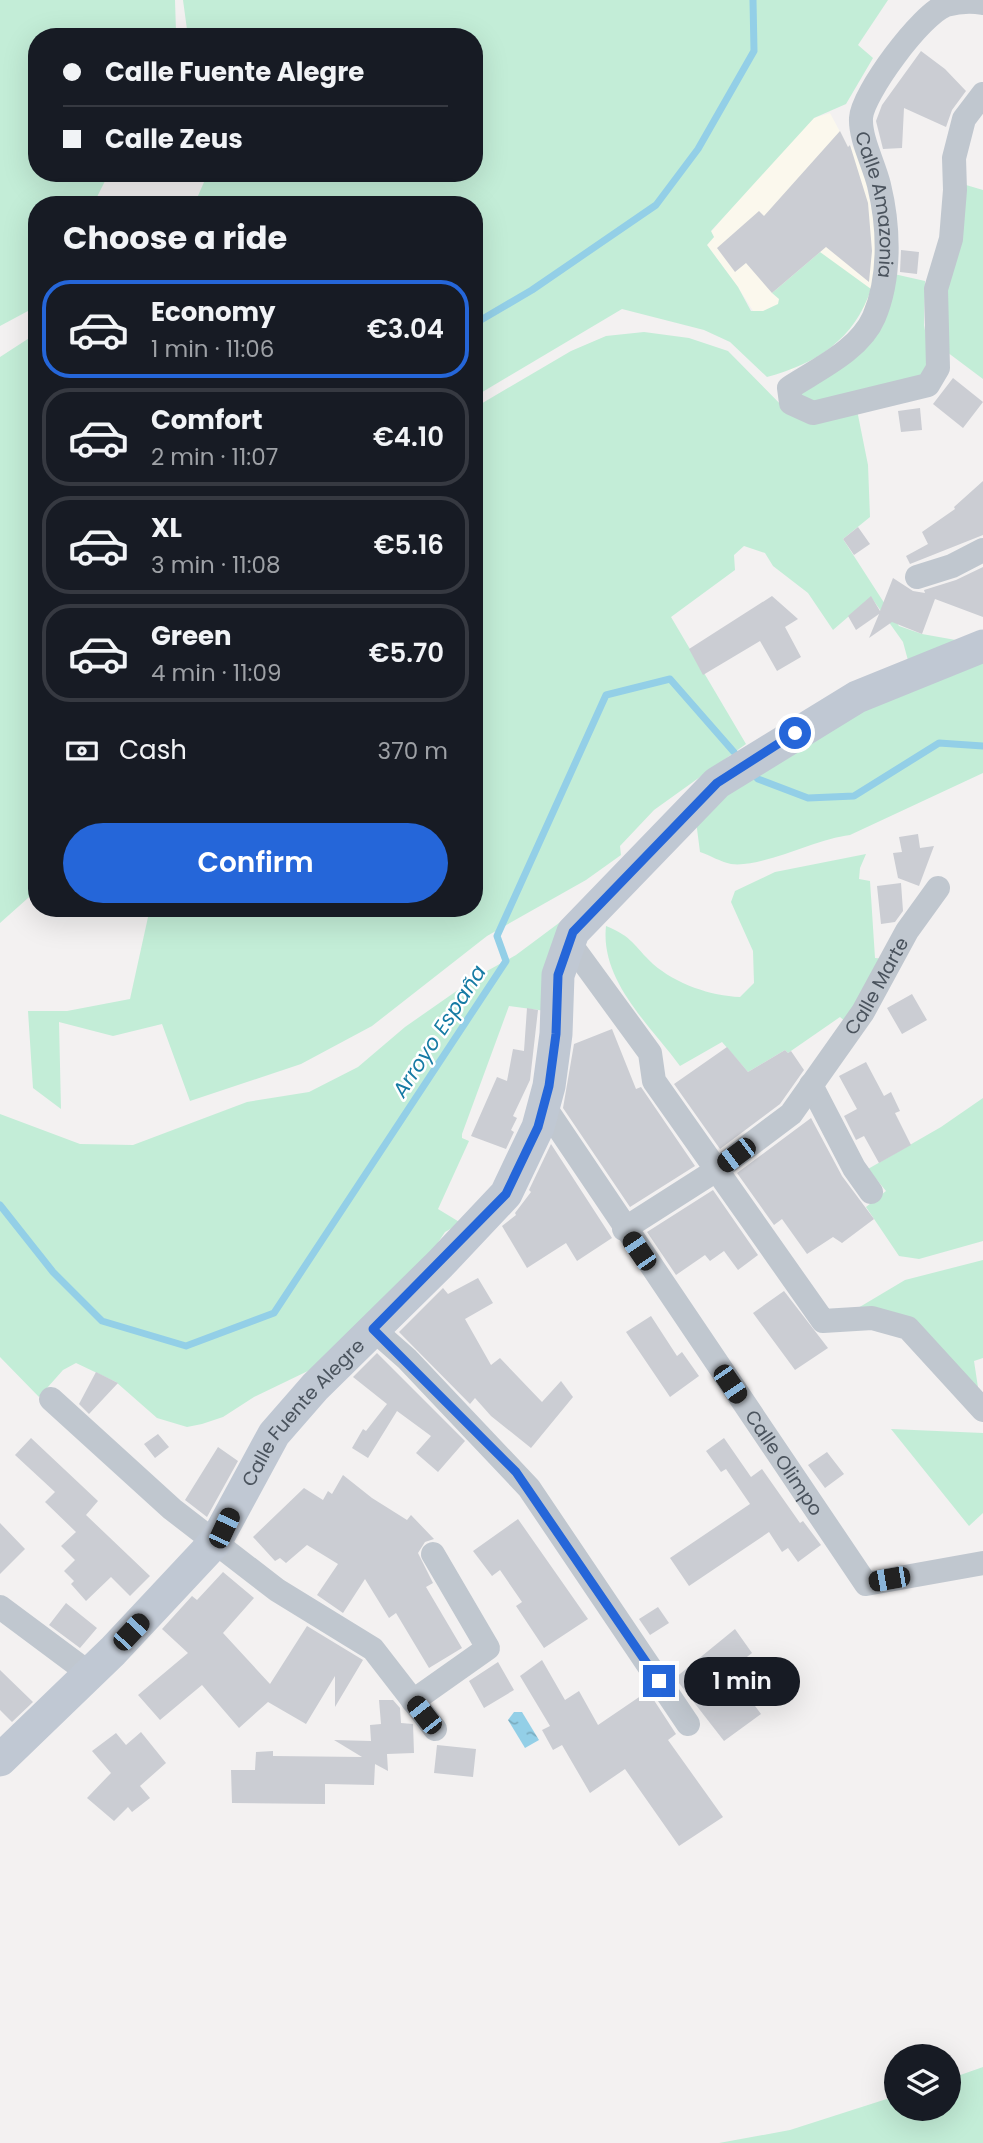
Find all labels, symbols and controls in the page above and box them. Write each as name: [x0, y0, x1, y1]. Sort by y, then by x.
text: Calle Fuente Alegre: [105, 54, 364, 90]
text: Calle Zeus: [105, 121, 243, 157]
street label: Calle Amazonia: [849, 128, 900, 279]
text: Choose a ride: [63, 215, 287, 260]
text: Economy: [151, 294, 275, 330]
icon: car: [67, 298, 130, 361]
text: €3.04: [367, 311, 444, 347]
text: 1 min · 11:06: [151, 333, 274, 365]
text: Comfort: [151, 402, 263, 438]
icon: car: [67, 406, 130, 469]
text: €4.10: [373, 419, 444, 455]
text: 2 min · 11:07: [151, 441, 278, 473]
text: XL: [151, 510, 182, 546]
icon: car: [67, 514, 130, 577]
text: €5.16: [374, 527, 444, 563]
text: 3 min · 11:08: [151, 549, 281, 581]
text: Green: [151, 618, 232, 654]
icon: car: [67, 622, 130, 685]
text: €5.70: [369, 635, 444, 671]
text: 4 min · 11:09: [151, 657, 281, 689]
route start: [779, 717, 811, 749]
icon: cash: [63, 732, 101, 770]
text: Cash: [119, 732, 187, 768]
text: 370 m: [378, 735, 448, 767]
button: Confirm: [63, 823, 448, 903]
street label: Calle Marte: [837, 932, 915, 1040]
water label: Arroyo España: [385, 959, 493, 1104]
car: [713, 1134, 760, 1176]
car: [619, 1228, 660, 1274]
street label: Calle Fuente Alegre: [235, 1332, 370, 1491]
car: [710, 1361, 751, 1407]
street label: Calle Olimpo: [739, 1404, 830, 1521]
car: [206, 1505, 243, 1551]
car: [867, 1565, 912, 1593]
car: [109, 1609, 154, 1655]
callout: 1 min: [684, 1656, 799, 1706]
route end: [643, 1665, 675, 1697]
text: 1 min: [712, 1665, 772, 1697]
car: [403, 1692, 446, 1738]
map controls: [884, 2044, 961, 2121]
button: layers: [884, 2044, 961, 2121]

